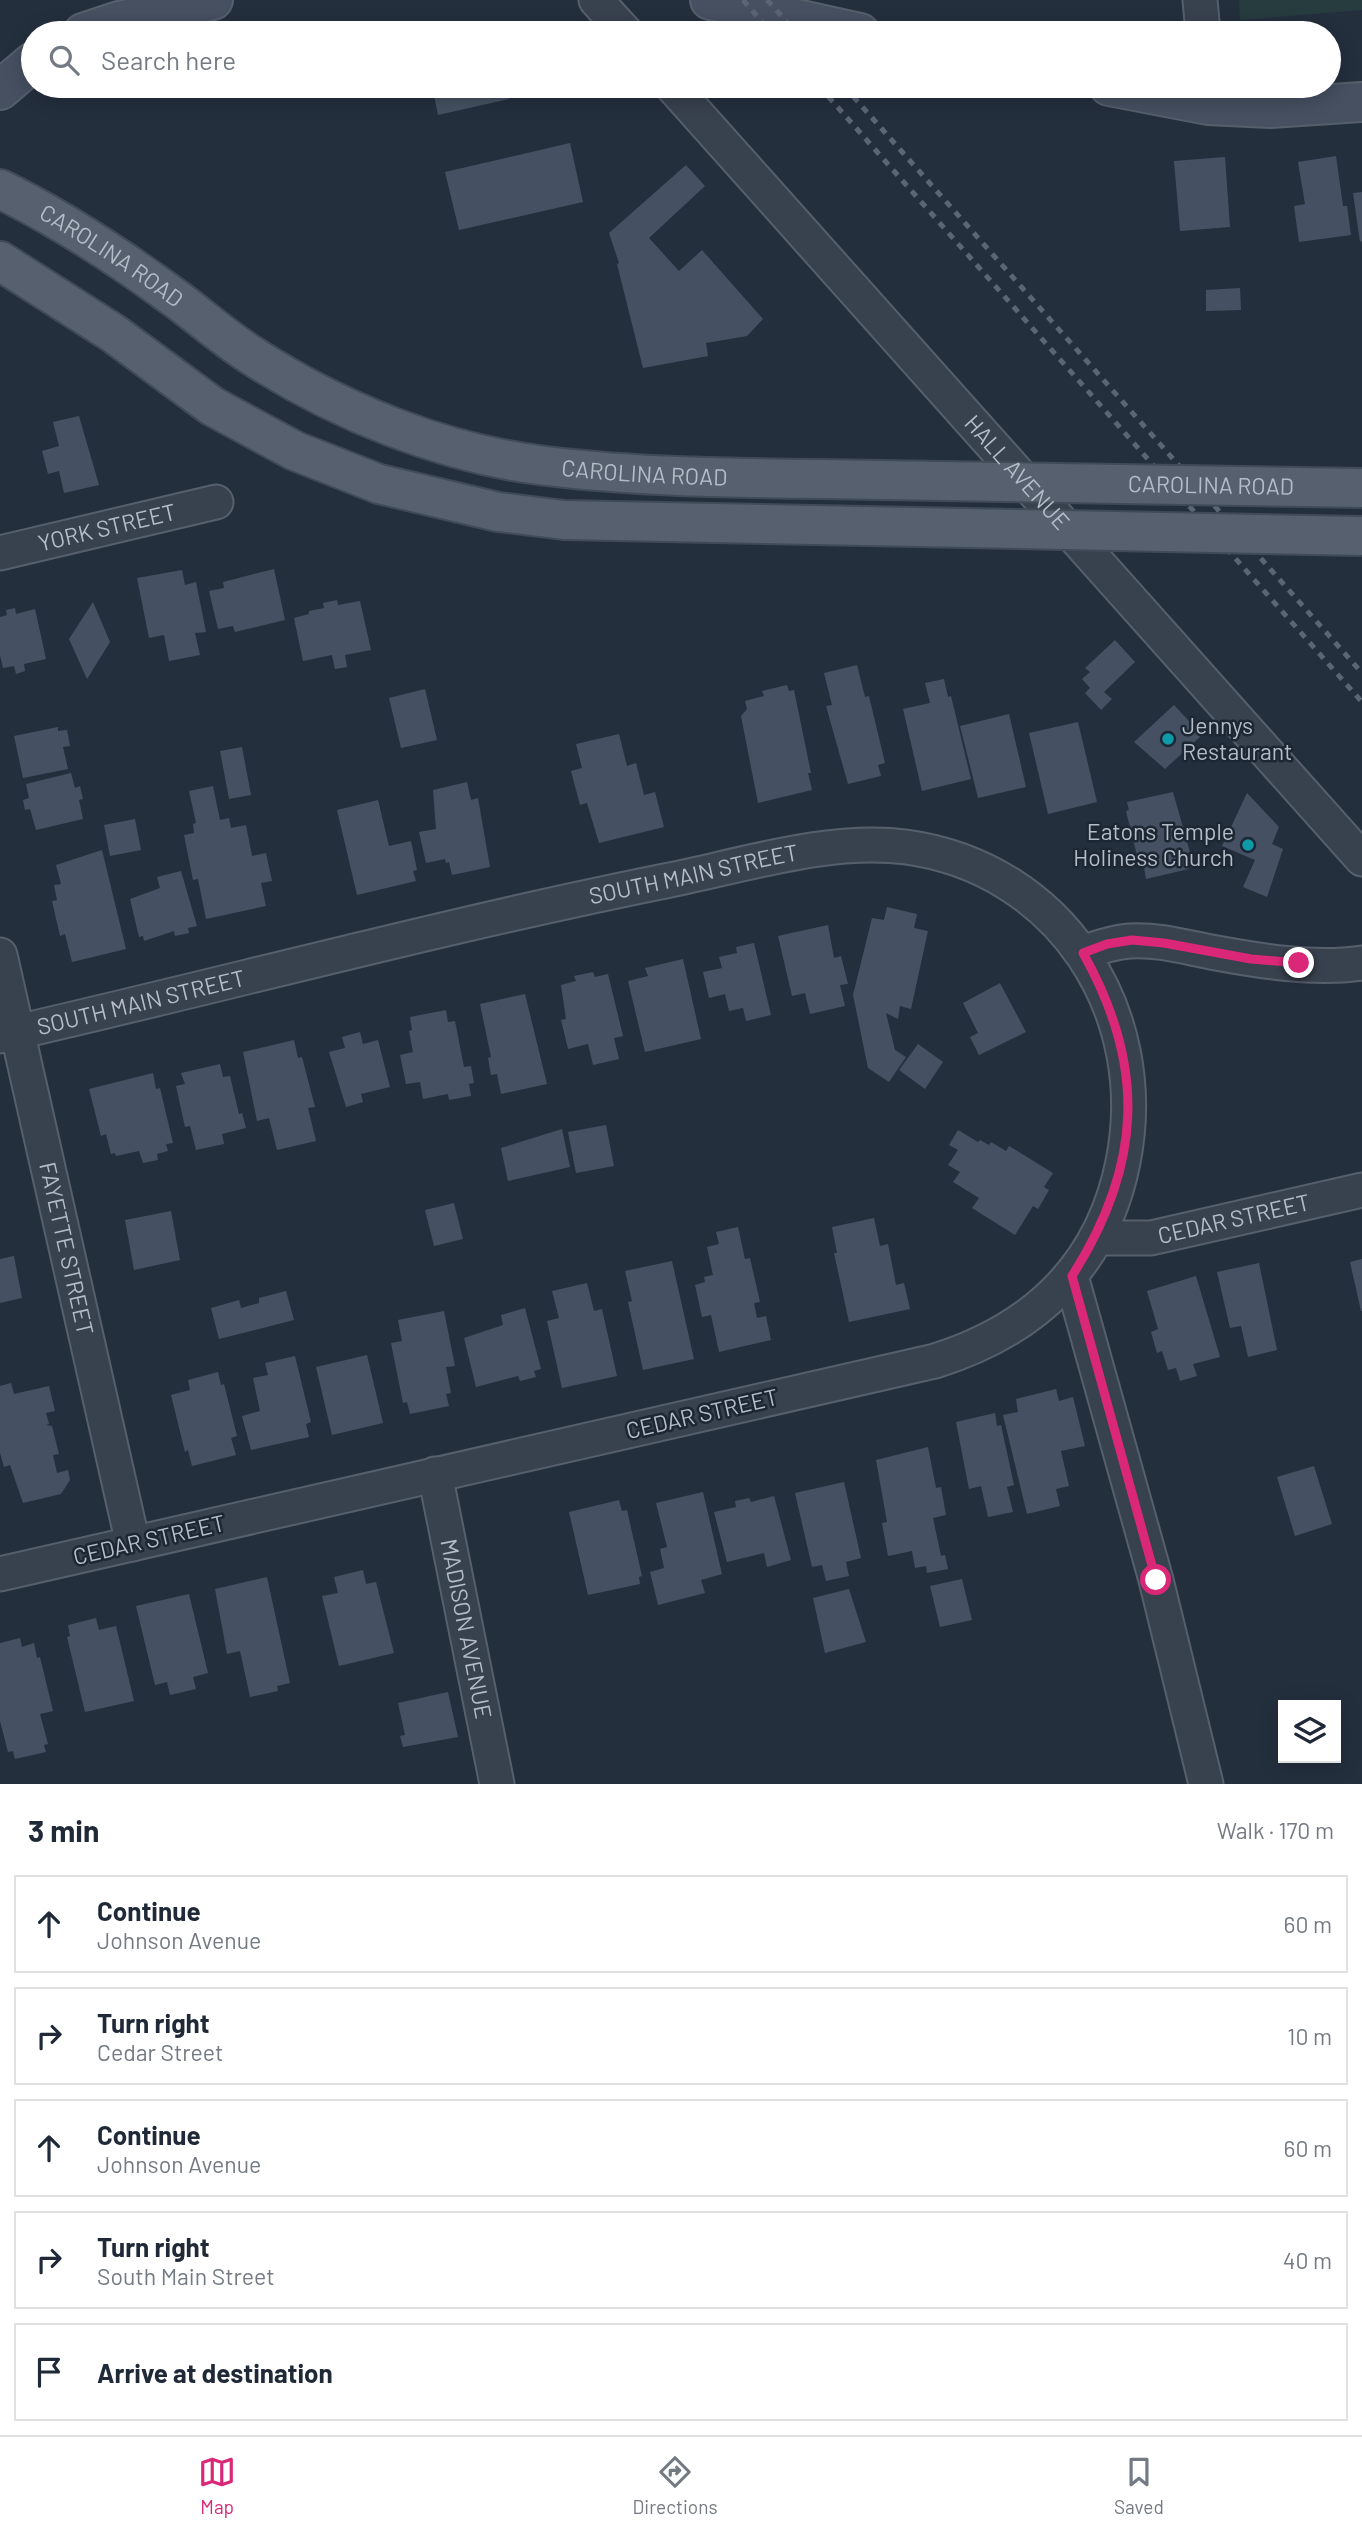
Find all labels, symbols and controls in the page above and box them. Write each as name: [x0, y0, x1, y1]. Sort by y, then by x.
search box: [21, 21, 1341, 98]
icon: search: [45, 41, 83, 79]
text: Search here: [101, 44, 236, 75]
street label: CAROLINA ROAD: [35, 198, 189, 312]
street label: HALL AVENUE: [959, 409, 1076, 535]
street label: CAROLINA ROAD: [560, 453, 728, 491]
street label: CAROLINA ROAD: [1128, 469, 1294, 500]
street label: YORK STREET: [35, 497, 178, 557]
place label: Jennys Restaurant: [1182, 711, 1292, 765]
marker: Jennys Restaurant: [1160, 731, 1176, 747]
place label: Eatons Temple Holiness Church: [1073, 817, 1234, 871]
marker: Eatons Temple Holiness Church: [1240, 837, 1256, 853]
street label: SOUTH MAIN STREET: [586, 838, 800, 909]
route end: [1283, 947, 1314, 978]
street label: SOUTH MAIN STREET: [34, 963, 248, 1040]
street label: FAYETTE STREET: [34, 1159, 100, 1338]
street label: CEDAR STREET: [1155, 1187, 1312, 1249]
street label: CEDAR STREET: [623, 1382, 781, 1444]
street label: CEDAR STREET: [70, 1508, 228, 1570]
street label: MADISON AVENUE: [435, 1536, 499, 1721]
route start: [1140, 1564, 1171, 1595]
map controls: [1278, 1700, 1341, 1763]
button: layers: [1278, 1700, 1341, 1763]
text: 3 min: [28, 1812, 99, 1848]
text: Walk · 170 m: [1217, 1816, 1334, 1844]
text: Continue: [97, 1895, 201, 1926]
icon: ahead: [30, 1905, 68, 1943]
text: 60 m: [1284, 1910, 1332, 1938]
text: Johnson Avenue: [97, 1926, 261, 1954]
text: Turn right: [97, 2007, 210, 2038]
icon: right: [30, 2017, 68, 2055]
text: 10 m: [1287, 2022, 1332, 2050]
text: Cedar Street: [97, 2038, 223, 2066]
text: Continue: [97, 2119, 201, 2150]
icon: ahead: [30, 2129, 68, 2167]
text: 60 m: [1284, 2134, 1332, 2162]
text: Johnson Avenue: [97, 2150, 261, 2178]
text: Turn right: [97, 2231, 210, 2262]
icon: right: [30, 2241, 68, 2279]
text: 40 m: [1283, 2246, 1332, 2274]
text: South Main Street: [97, 2262, 275, 2290]
icon: arrive: [30, 2353, 68, 2391]
text: Arrive at destination: [97, 2357, 333, 2388]
tab: Map: [198, 2453, 236, 2518]
tab: Directions: [633, 2453, 718, 2518]
tab: Saved: [1114, 2453, 1164, 2518]

